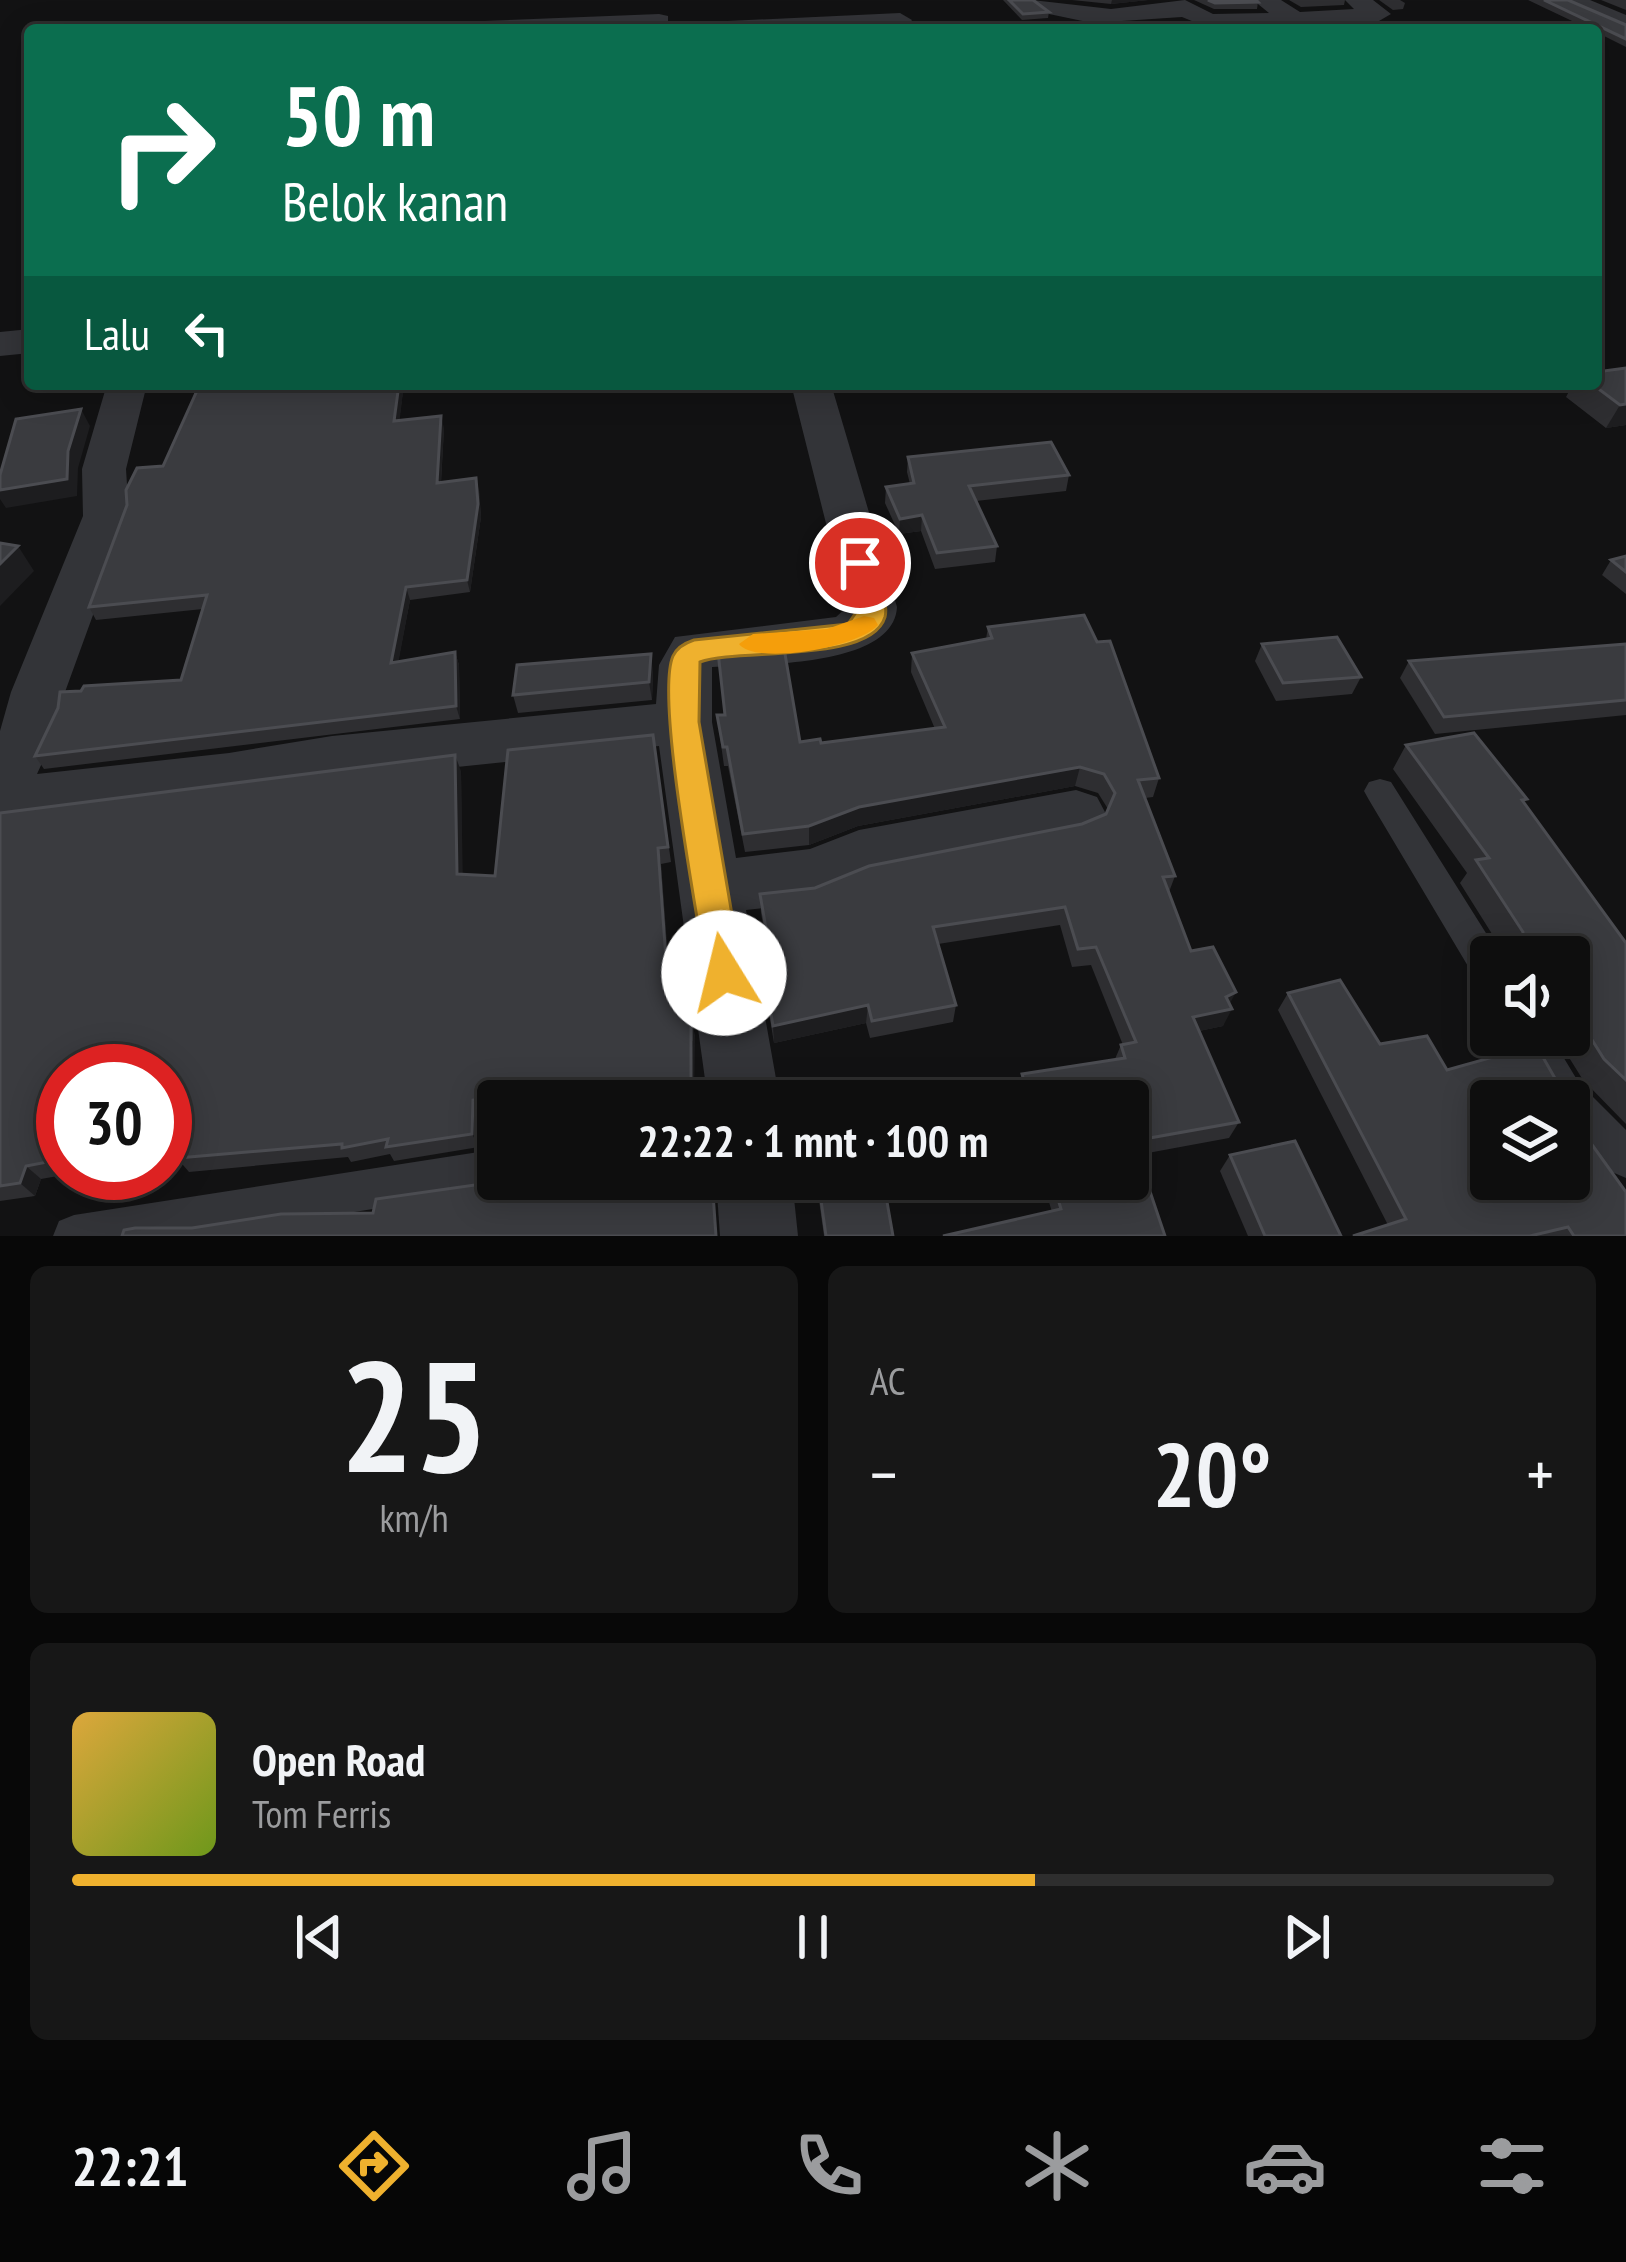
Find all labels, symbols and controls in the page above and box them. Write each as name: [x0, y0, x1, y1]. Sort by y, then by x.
text: 50 m: [282, 60, 435, 169]
icon: right: [84, 72, 240, 228]
text: Belok kanan: [282, 166, 508, 236]
icon: left: [174, 300, 240, 366]
text: Lalu: [84, 304, 150, 362]
pin: [809, 512, 911, 614]
icon: arrive: [827, 530, 893, 596]
position arrow: [661, 910, 787, 1036]
map controls: [1470, 936, 1590, 1200]
button: sound: [1470, 936, 1590, 1056]
speed limit sign: 30: [36, 1044, 192, 1200]
button: layers: [1470, 1080, 1590, 1200]
text: 22:22 · 1 mnt · 100 m: [638, 1111, 988, 1169]
text: 25: [339, 1313, 489, 1515]
text: AC: [870, 1355, 906, 1406]
text: 20°: [1153, 1415, 1271, 1532]
text: −: [870, 1431, 897, 1516]
text: +: [1527, 1431, 1554, 1516]
text: km/h: [379, 1492, 449, 1543]
text: Open Road: [252, 1730, 425, 1788]
text: Tom Ferris: [252, 1788, 391, 1839]
icon: previous: [286, 1904, 352, 1970]
icon: pause: [780, 1904, 846, 1970]
icon: next: [1274, 1904, 1340, 1970]
icon: directions: [332, 2124, 416, 2208]
icon: music: [560, 2124, 644, 2208]
icon: phone: [787, 2124, 871, 2208]
icon: climate: [1015, 2124, 1099, 2208]
icon: car: [1243, 2124, 1327, 2208]
icon: filters: [1470, 2124, 1554, 2208]
text: 22:21: [72, 2131, 189, 2201]

